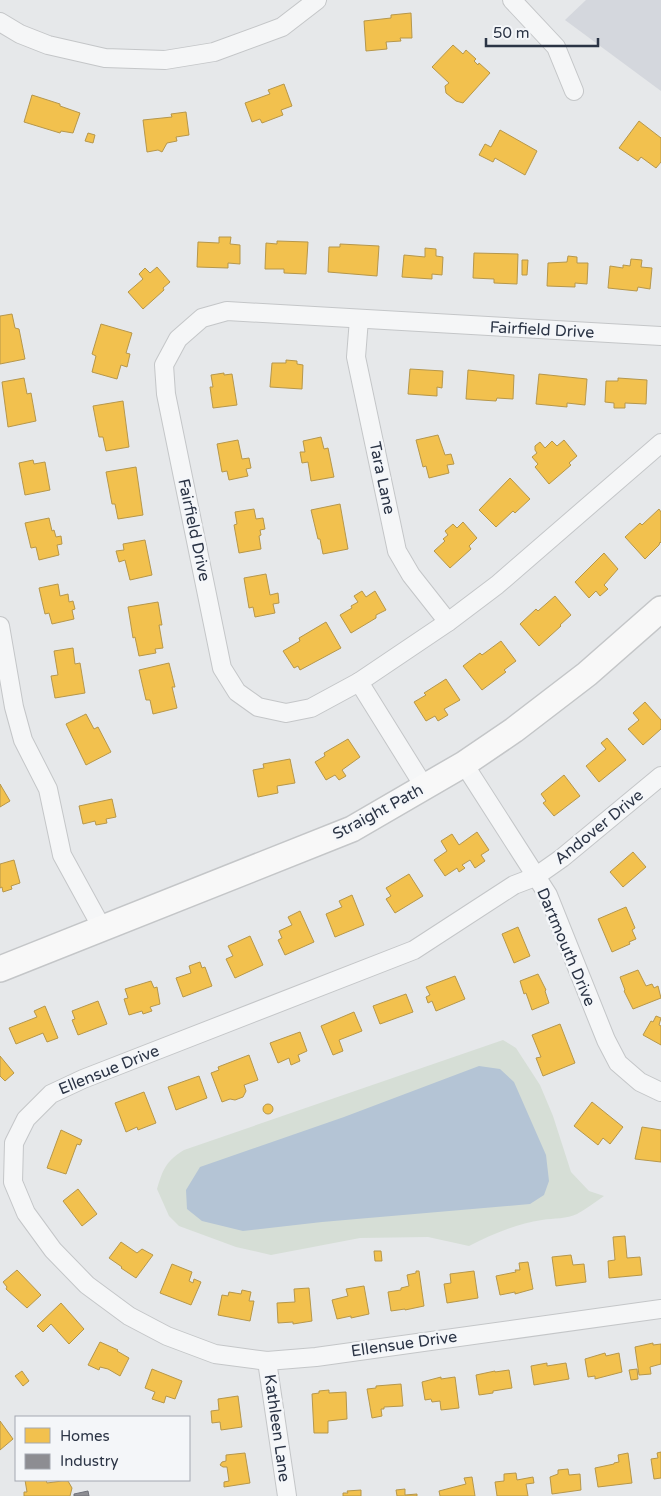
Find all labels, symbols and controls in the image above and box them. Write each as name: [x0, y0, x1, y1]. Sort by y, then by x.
scale bar: [486, 15, 598, 47]
text: 50 m: [493, 24, 530, 42]
street label: Fairfield Drive: [489, 317, 595, 343]
street label: Tara Lane: [365, 440, 399, 516]
street label: Fairfield Drive: [173, 477, 215, 583]
street label: Straight Path: [329, 780, 427, 844]
street label: Andover Drive: [551, 785, 647, 869]
street label: Dartmouth Drive: [532, 885, 600, 1009]
street label: Ellensue Drive: [56, 1041, 162, 1099]
street label: Ellensue Drive: [350, 1327, 458, 1361]
street label: Kathleen Lane: [260, 1373, 294, 1483]
legend: [15, 1416, 190, 1481]
text: Homes: [60, 1427, 110, 1445]
text: Industry: [60, 1452, 119, 1470]

